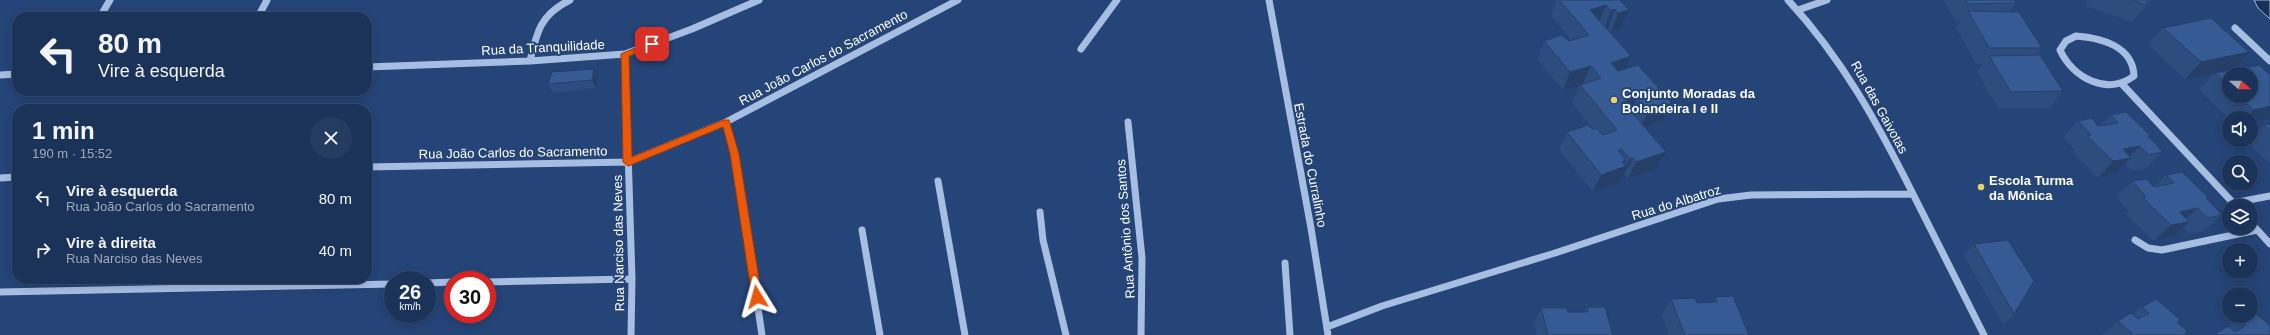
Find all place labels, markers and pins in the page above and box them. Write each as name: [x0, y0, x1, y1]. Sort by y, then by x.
pin: [635, 27, 669, 61]
place label: Conjunto Moradas da Bolandeira I e II: [1622, 86, 1756, 116]
marker: Conjunto Moradas da Bolandeira I e II: [1609, 95, 1619, 105]
place label: Escola Turma da Mônica: [1989, 173, 2074, 203]
marker: Escola Turma da Mônica: [1976, 182, 1986, 192]

